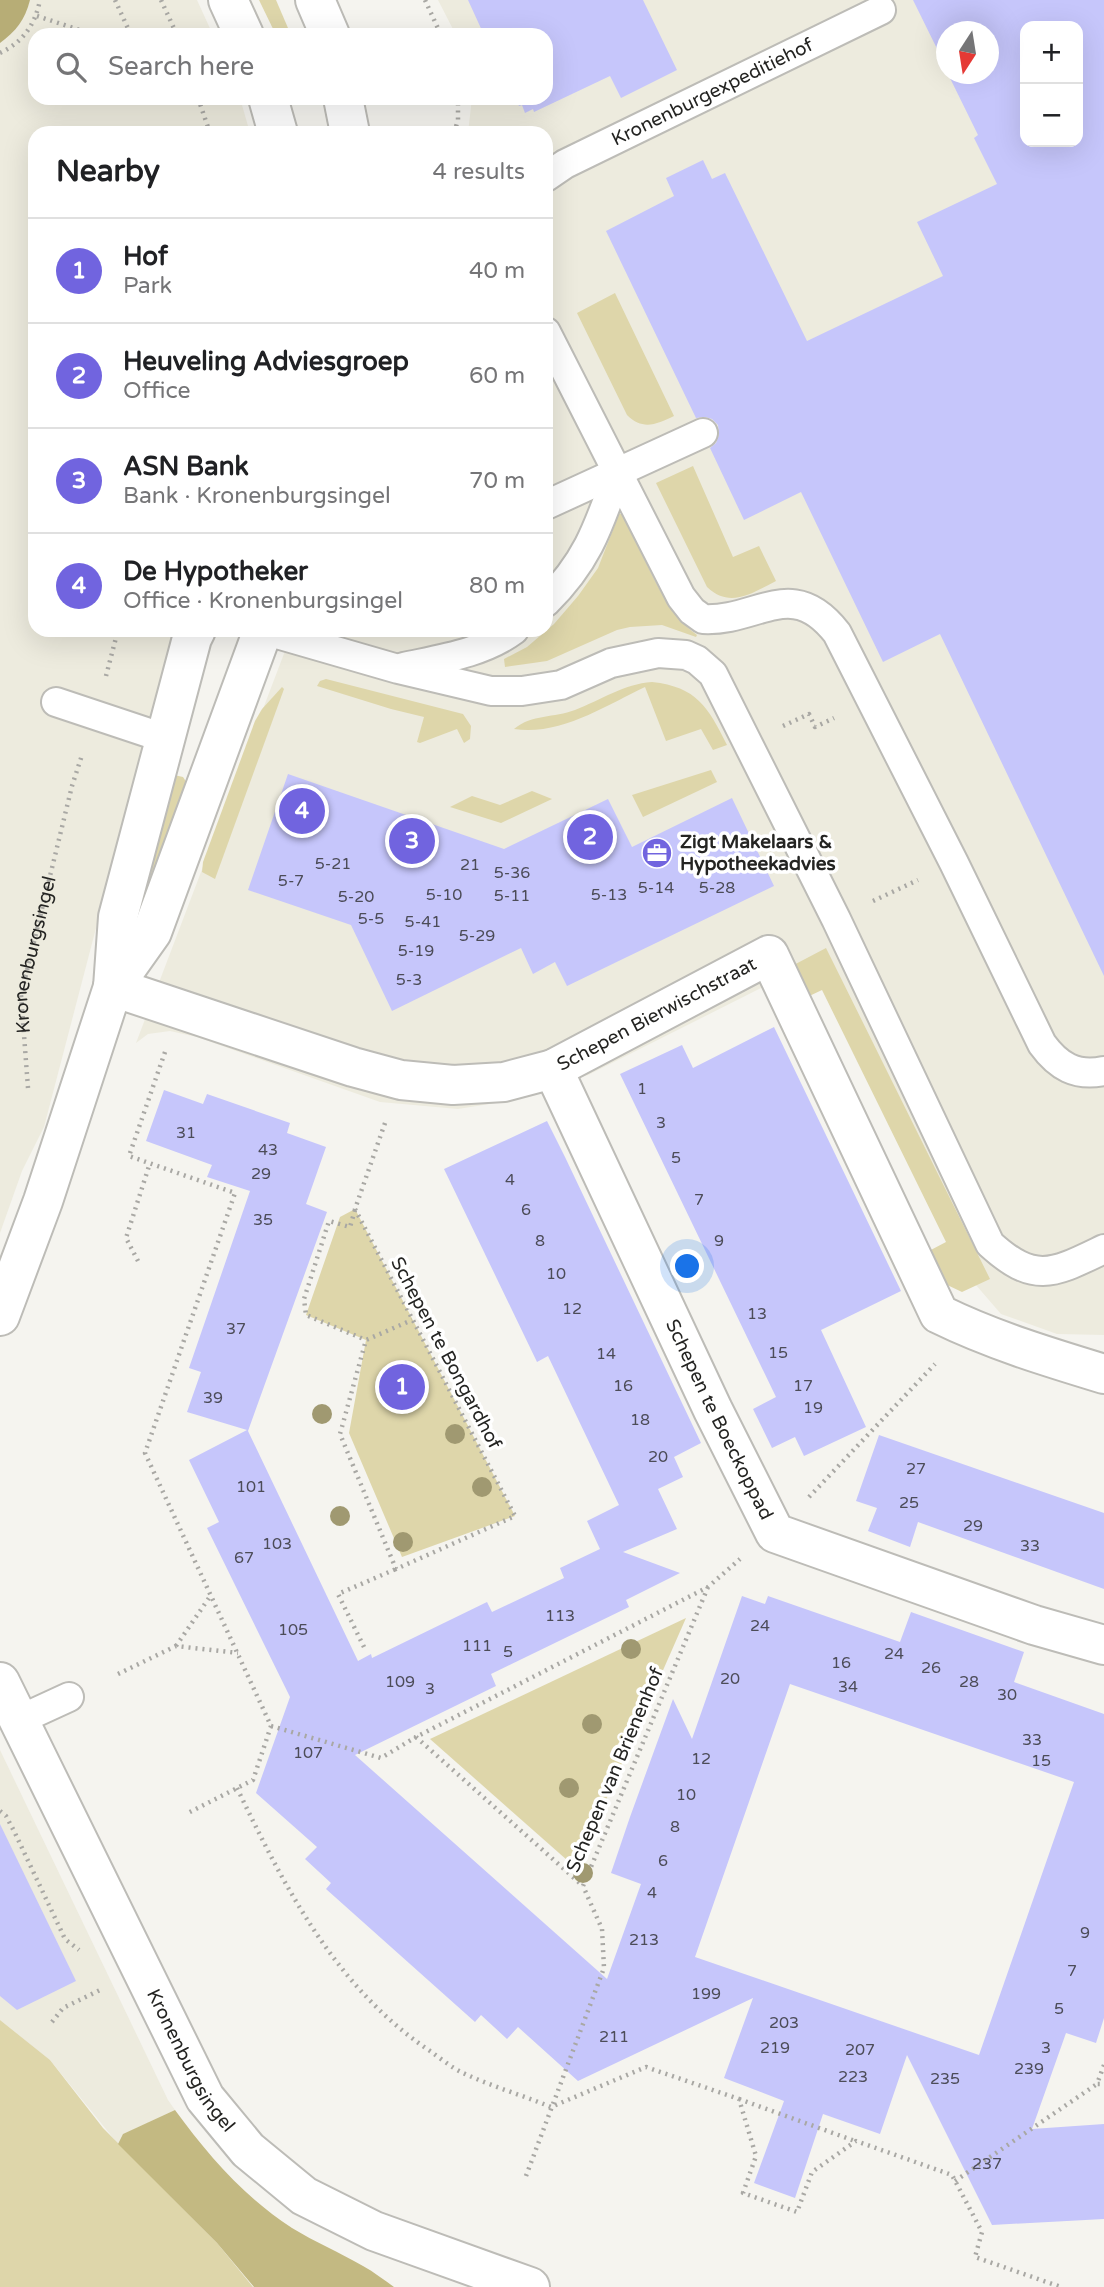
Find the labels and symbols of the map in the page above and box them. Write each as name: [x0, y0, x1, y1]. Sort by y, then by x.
north arrow: [936, 21, 999, 84]
street label: Kronenburgexpeditiehof: [608, 33, 817, 151]
pin: 4: [279, 785, 325, 837]
pin: 2: [567, 811, 613, 863]
pin: 3: [389, 815, 435, 867]
place label: Zigt Makelaars & Hypotheekadvies: [680, 831, 836, 876]
office icon: Zigt Makelaars & Hypotheekadvies: [640, 836, 674, 870]
house number: 5-21: [315, 854, 351, 874]
house number: 21: [460, 855, 480, 875]
house number: 5-36: [494, 863, 530, 883]
house number: 5-7: [278, 871, 304, 891]
street label: Kronenburgsingel: [10, 874, 61, 1034]
house number: 5-14: [638, 878, 674, 898]
house number: 5-28: [699, 878, 735, 898]
house number: 5-10: [426, 885, 462, 905]
house number: 5-13: [591, 885, 627, 905]
house number: 5-11: [494, 886, 530, 906]
house number: 5-20: [338, 887, 374, 907]
house number: 5-5: [358, 909, 384, 929]
house number: 5-41: [405, 912, 441, 932]
house number: 5-29: [459, 926, 495, 946]
house number: 5-19: [398, 941, 434, 961]
street label: Schepen Bierwischstraat: [553, 953, 760, 1076]
house number: 5-3: [396, 970, 422, 990]
house number: 1: [637, 1079, 647, 1099]
house number: 3: [656, 1113, 666, 1133]
house number: 31: [176, 1123, 196, 1143]
house number: 43: [258, 1140, 278, 1160]
house number: 5: [671, 1148, 681, 1168]
house number: 29: [251, 1164, 271, 1184]
house number: 4: [505, 1170, 515, 1190]
house number: 7: [694, 1190, 704, 1210]
house number: 6: [521, 1200, 531, 1220]
house number: 35: [253, 1210, 273, 1230]
house number: 8: [535, 1231, 545, 1251]
house number: 9: [714, 1231, 724, 1251]
your location: [670, 1249, 704, 1283]
street label: Schepen te Bongardhof: [386, 1253, 506, 1453]
house number: 10: [546, 1264, 566, 1284]
house number: 12: [562, 1299, 582, 1319]
house number: 13: [747, 1304, 767, 1324]
street label: Schepen te Boeckoppad: [661, 1316, 778, 1523]
house number: 37: [226, 1319, 246, 1339]
house number: 15: [768, 1343, 788, 1363]
house number: 14: [596, 1344, 616, 1364]
pin: 1: [379, 1361, 425, 1413]
house number: 16: [613, 1376, 633, 1396]
house number: 17: [793, 1376, 813, 1396]
house number: 39: [203, 1388, 223, 1408]
house number: 19: [803, 1398, 823, 1418]
house number: 18: [630, 1410, 650, 1430]
house number: 20: [648, 1447, 668, 1467]
house number: 27: [906, 1459, 926, 1479]
house number: 101: [236, 1477, 266, 1497]
house number: 25: [899, 1493, 919, 1513]
house number: 29: [963, 1516, 983, 1536]
house number: 103: [262, 1534, 292, 1554]
house number: 33: [1020, 1536, 1040, 1556]
house number: 67: [234, 1548, 254, 1568]
house number: 113: [545, 1606, 575, 1626]
house number: 24: [750, 1616, 770, 1636]
house number: 105: [278, 1620, 308, 1640]
house number: 111: [462, 1636, 492, 1656]
house number: 5: [503, 1642, 513, 1662]
house number: 24: [884, 1644, 904, 1664]
house number: 16: [831, 1653, 851, 1673]
house number: 26: [921, 1658, 941, 1678]
street label: Schepen van Brienenhof: [562, 1664, 668, 1876]
house number: 20: [720, 1669, 740, 1689]
house number: 109: [385, 1672, 415, 1692]
house number: 28: [959, 1672, 979, 1692]
house number: 34: [838, 1677, 858, 1697]
house number: 3: [425, 1679, 435, 1699]
house number: 30: [997, 1685, 1017, 1705]
house number: 33: [1022, 1730, 1042, 1750]
house number: 107: [293, 1743, 323, 1763]
house number: 12: [691, 1749, 711, 1769]
house number: 15: [1031, 1751, 1051, 1771]
house number: 10: [676, 1785, 696, 1805]
house number: 8: [670, 1817, 680, 1837]
house number: 6: [658, 1851, 668, 1871]
house number: 4: [647, 1883, 657, 1903]
house number: 9: [1080, 1923, 1090, 1943]
house number: 213: [629, 1930, 659, 1950]
house number: 7: [1067, 1961, 1077, 1981]
house number: 199: [691, 1984, 721, 2004]
street label: Kronenburgsingel: [142, 1985, 239, 2136]
house number: 5: [1054, 1999, 1064, 2019]
house number: 203: [769, 2013, 799, 2033]
house number: 211: [599, 2027, 629, 2047]
house number: 219: [760, 2038, 790, 2058]
house number: 3: [1041, 2038, 1051, 2058]
house number: 207: [845, 2040, 875, 2060]
house number: 239: [1014, 2059, 1044, 2079]
house number: 223: [838, 2067, 868, 2087]
house number: 235: [930, 2069, 960, 2089]
house number: 237: [972, 2154, 1002, 2174]

